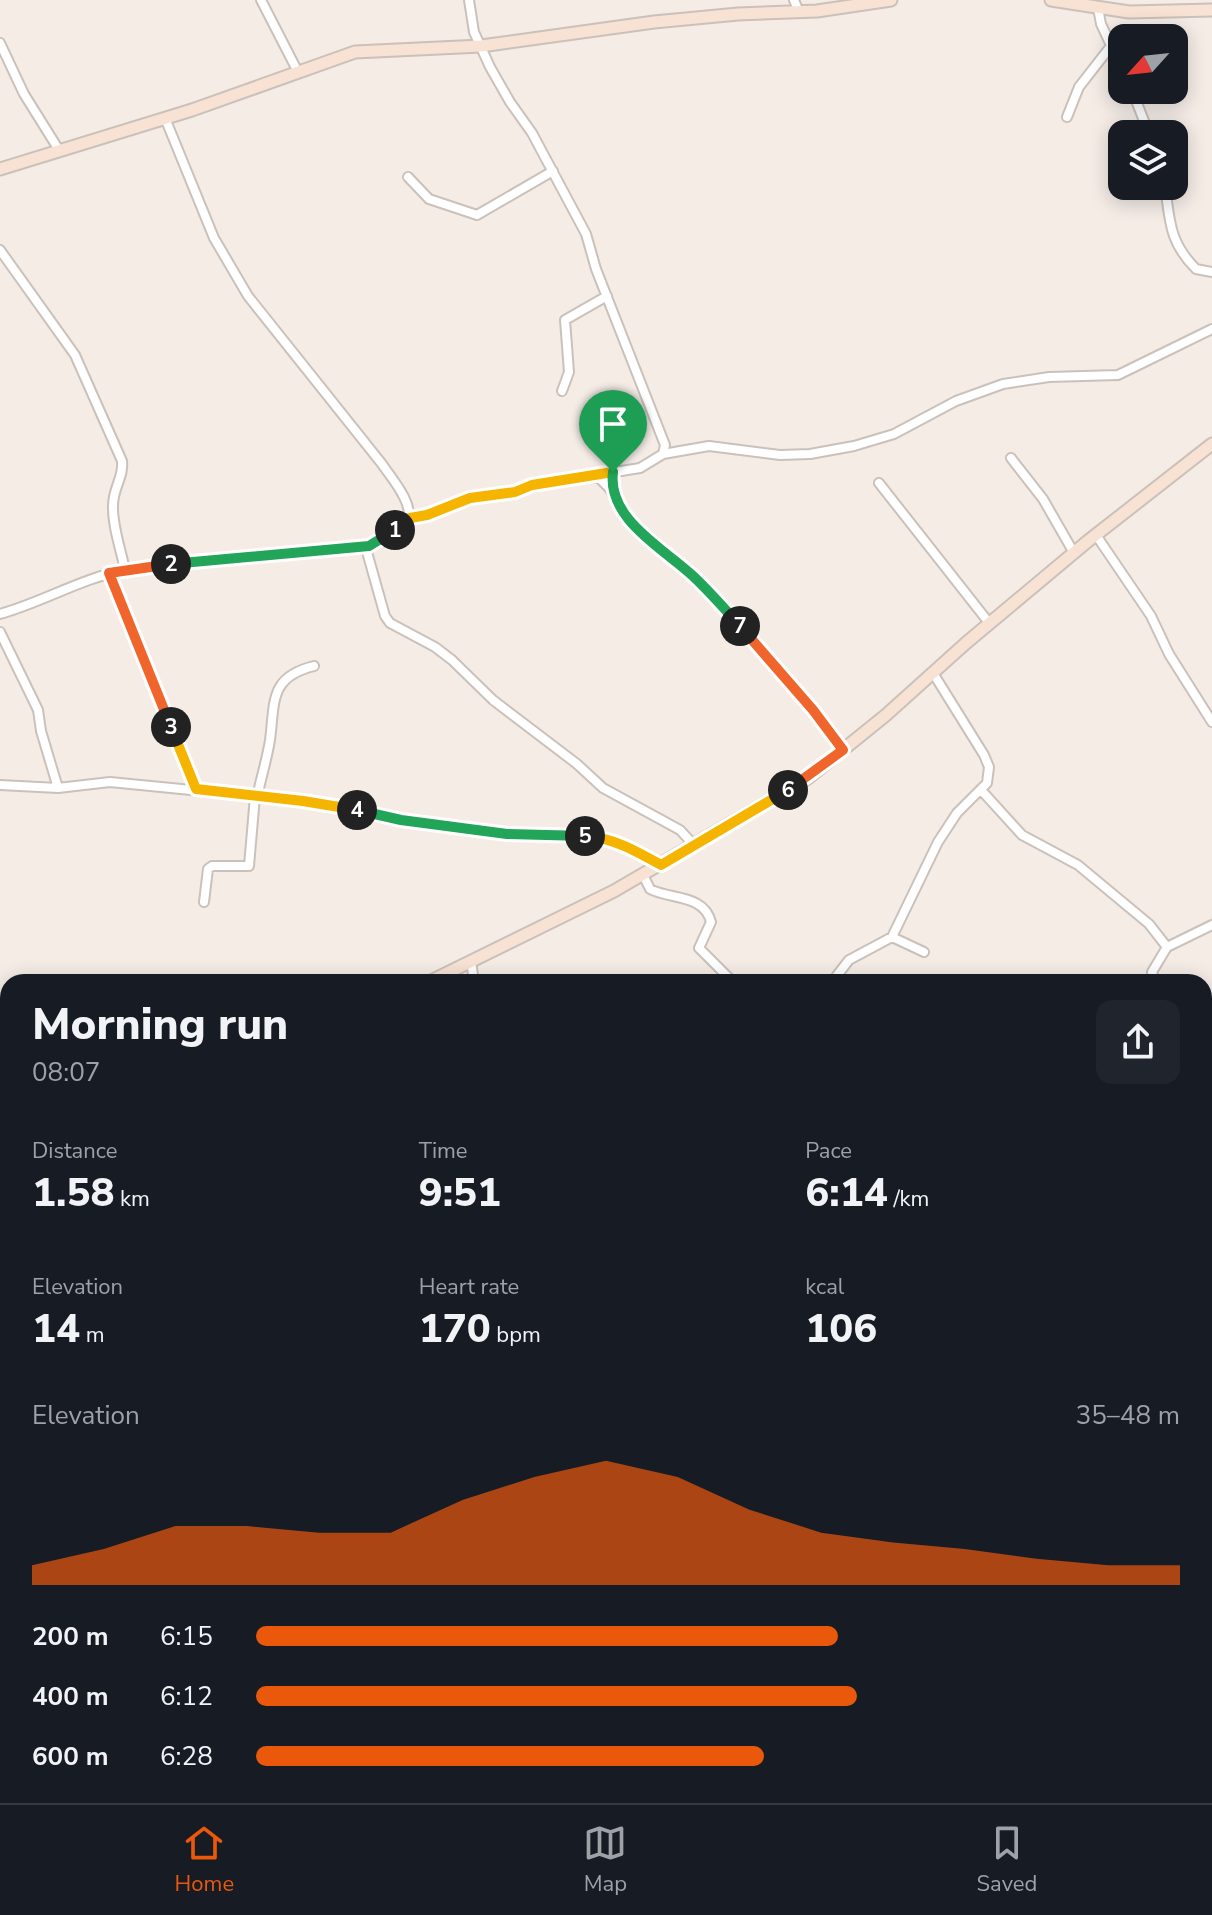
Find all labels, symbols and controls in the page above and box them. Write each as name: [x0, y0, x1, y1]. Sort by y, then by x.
north arrow: [1108, 24, 1188, 104]
map controls: [1108, 24, 1188, 200]
button: layers: [1108, 120, 1188, 200]
pin: [579, 390, 647, 472]
icon: arrive: [591, 402, 635, 446]
pin: 1: [375, 510, 415, 550]
text: 1: [388, 515, 402, 545]
pin: 2: [151, 544, 191, 584]
text: 2: [164, 549, 178, 579]
pin: 7: [720, 606, 760, 646]
text: 7: [733, 611, 747, 641]
pin: 3: [151, 707, 191, 747]
text: 3: [164, 712, 178, 742]
pin: 6: [768, 770, 808, 810]
text: 6: [781, 775, 795, 805]
pin: 4: [337, 790, 377, 830]
text: 4: [350, 795, 364, 825]
pin: 5: [565, 816, 605, 856]
text: 5: [578, 821, 592, 851]
text: Morning run: [32, 995, 288, 1055]
button: share: [1096, 1000, 1180, 1084]
text: 08:07: [32, 1055, 100, 1090]
text: Distance: [32, 1136, 117, 1166]
text: Time: [419, 1136, 468, 1166]
text: Pace: [805, 1136, 852, 1166]
text: 1.58: [32, 1166, 114, 1220]
text: 9:51: [419, 1166, 501, 1220]
text: 6:14: [805, 1166, 888, 1220]
text: km: [114, 1184, 150, 1214]
text: /km: [888, 1184, 929, 1214]
text: Elevation: [32, 1272, 123, 1302]
text: Heart rate: [419, 1272, 519, 1302]
text: kcal: [805, 1272, 844, 1302]
text: 14: [32, 1302, 80, 1356]
text: 170: [419, 1302, 491, 1356]
text: 106: [805, 1302, 877, 1356]
text: m: [80, 1320, 105, 1350]
text: bpm: [491, 1320, 541, 1350]
text: Elevation: [32, 1398, 140, 1433]
text: 35–48 m: [1076, 1398, 1180, 1433]
text: 200 m: [32, 1619, 109, 1654]
text: 6:15: [160, 1619, 213, 1654]
text: 400 m: [32, 1679, 109, 1714]
text: 6:12: [160, 1679, 213, 1714]
text: 600 m: [32, 1739, 109, 1774]
text: 6:28: [160, 1739, 213, 1774]
tab: Home: [175, 1821, 234, 1899]
tab: Map: [583, 1821, 627, 1899]
tab: Saved: [977, 1821, 1037, 1899]

